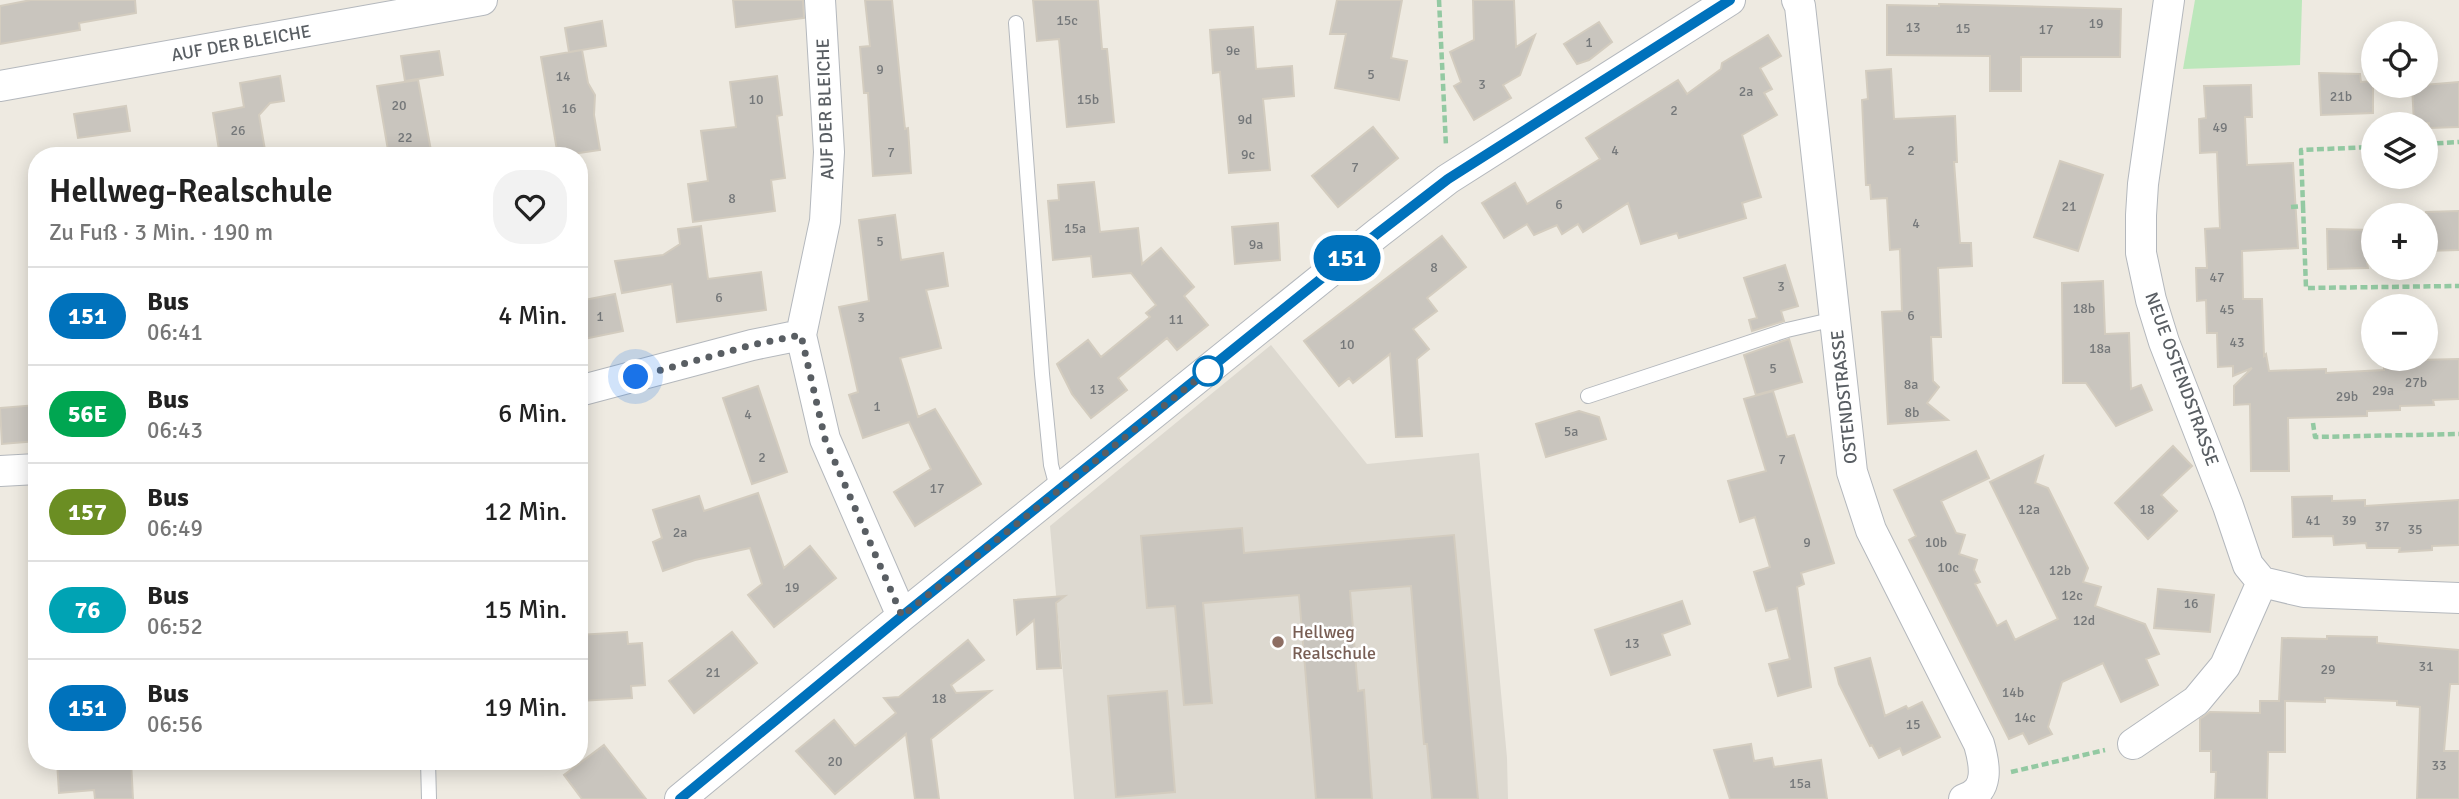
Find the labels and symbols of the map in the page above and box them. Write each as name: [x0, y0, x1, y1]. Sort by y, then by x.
house number: 15c: [1056, 12, 1078, 29]
house number: 19: [2088, 15, 2104, 32]
house number: 13: [1905, 19, 1921, 36]
street label: AUF DER BLEICHE: [169, 20, 313, 66]
house number: 15: [1955, 20, 1971, 37]
house number: 17: [2038, 21, 2054, 38]
house number: 1: [1585, 34, 1593, 51]
street label: AUF DER BLEICHE: [812, 38, 838, 180]
house number: 9e: [1226, 42, 1240, 59]
house number: 9: [876, 61, 884, 78]
house number: 5: [1367, 66, 1375, 83]
house number: 14: [555, 68, 571, 85]
house number: 3: [1478, 76, 1486, 93]
house number: 2a: [1739, 83, 1753, 100]
house number: 21b: [2330, 88, 2352, 105]
house number: 10: [748, 91, 764, 108]
house number: 15b: [1077, 91, 1099, 108]
house number: 20: [391, 97, 407, 114]
house number: 16: [561, 100, 577, 117]
house number: 2: [1670, 102, 1678, 119]
house number: 9d: [1238, 111, 1252, 128]
house number: 49: [2212, 119, 2228, 136]
house number: 26: [230, 122, 246, 139]
house number: 22: [397, 129, 413, 146]
house number: 4: [1611, 142, 1619, 159]
house number: 2: [1907, 142, 1915, 159]
house number: 7: [887, 144, 895, 161]
house number: 9c: [1241, 146, 1255, 163]
house number: 7: [1351, 159, 1359, 176]
house number: 8: [728, 190, 736, 207]
house number: 6: [1555, 196, 1563, 213]
house number: 21: [2061, 198, 2077, 215]
house number: 4: [1912, 215, 1920, 232]
house number: 15a: [1064, 220, 1086, 237]
house number: 5: [876, 233, 884, 250]
line badge: 151: [1307, 235, 1387, 281]
house number: 9a: [1249, 236, 1263, 253]
house number: 8: [1430, 259, 1438, 276]
house number: 47: [2209, 269, 2225, 286]
house number: 3: [1777, 278, 1785, 295]
house number: 6: [715, 289, 723, 306]
street label: NEUE OSTENDSTRASSE: [2140, 289, 2224, 469]
house number: 18b: [2073, 300, 2095, 317]
house number: 45: [2219, 301, 2235, 318]
house number: 6: [1907, 307, 1915, 324]
house number: 1: [596, 308, 604, 325]
house number: 3: [857, 309, 865, 326]
house number: 11: [1168, 311, 1184, 328]
street label: OSTENDSTRASSE: [1826, 329, 1862, 465]
house number: 43: [2229, 334, 2245, 351]
house number: 10: [1339, 336, 1355, 353]
house number: 18a: [2089, 340, 2111, 357]
unlabelled marker: [1193, 356, 1223, 386]
your location: [618, 359, 653, 394]
house number: 5: [1769, 360, 1777, 377]
house number: 27b: [2405, 374, 2427, 391]
house number: 8a: [1904, 376, 1918, 393]
house number: 13: [1089, 381, 1105, 398]
house number: 29a: [2372, 382, 2394, 399]
house number: 29b: [2336, 388, 2358, 405]
house number: 1: [873, 398, 881, 415]
house number: 8b: [1905, 404, 1919, 421]
house number: 4: [744, 406, 752, 423]
house number: 5a: [1564, 423, 1578, 440]
house number: 2: [758, 449, 766, 466]
house number: 7: [1778, 451, 1786, 468]
house number: 17: [929, 480, 945, 497]
house number: 12a: [2018, 501, 2040, 518]
house number: 18: [2139, 501, 2155, 518]
house number: 41: [2305, 512, 2321, 529]
house number: 39: [2341, 512, 2357, 529]
house number: 37: [2374, 518, 2390, 535]
house number: 35: [2407, 521, 2423, 538]
house number: 2a: [673, 524, 687, 541]
house number: 9: [1803, 534, 1811, 551]
house number: 10b: [1925, 534, 1947, 551]
house number: 10c: [1937, 559, 1959, 576]
house number: 12b: [2049, 562, 2071, 579]
house number: 19: [784, 579, 800, 596]
house number: 12c: [2061, 587, 2083, 604]
house number: 16: [2183, 595, 2199, 612]
house number: 12d: [2073, 612, 2095, 629]
place label: Hellweg Realschule: [1292, 621, 1376, 664]
marker: Hellweg Realschule: [1270, 634, 1286, 650]
house number: 13: [1624, 635, 1640, 652]
house number: 31: [2418, 658, 2434, 675]
house number: 29: [2320, 661, 2336, 678]
house number: 21: [705, 664, 721, 681]
house number: 14b: [2002, 684, 2024, 701]
house number: 18: [931, 690, 947, 707]
house number: 14c: [2014, 709, 2036, 726]
house number: 15: [1905, 716, 1921, 733]
house number: 20: [827, 753, 843, 770]
house number: 33: [2431, 757, 2447, 774]
house number: 15a: [1789, 775, 1811, 792]

